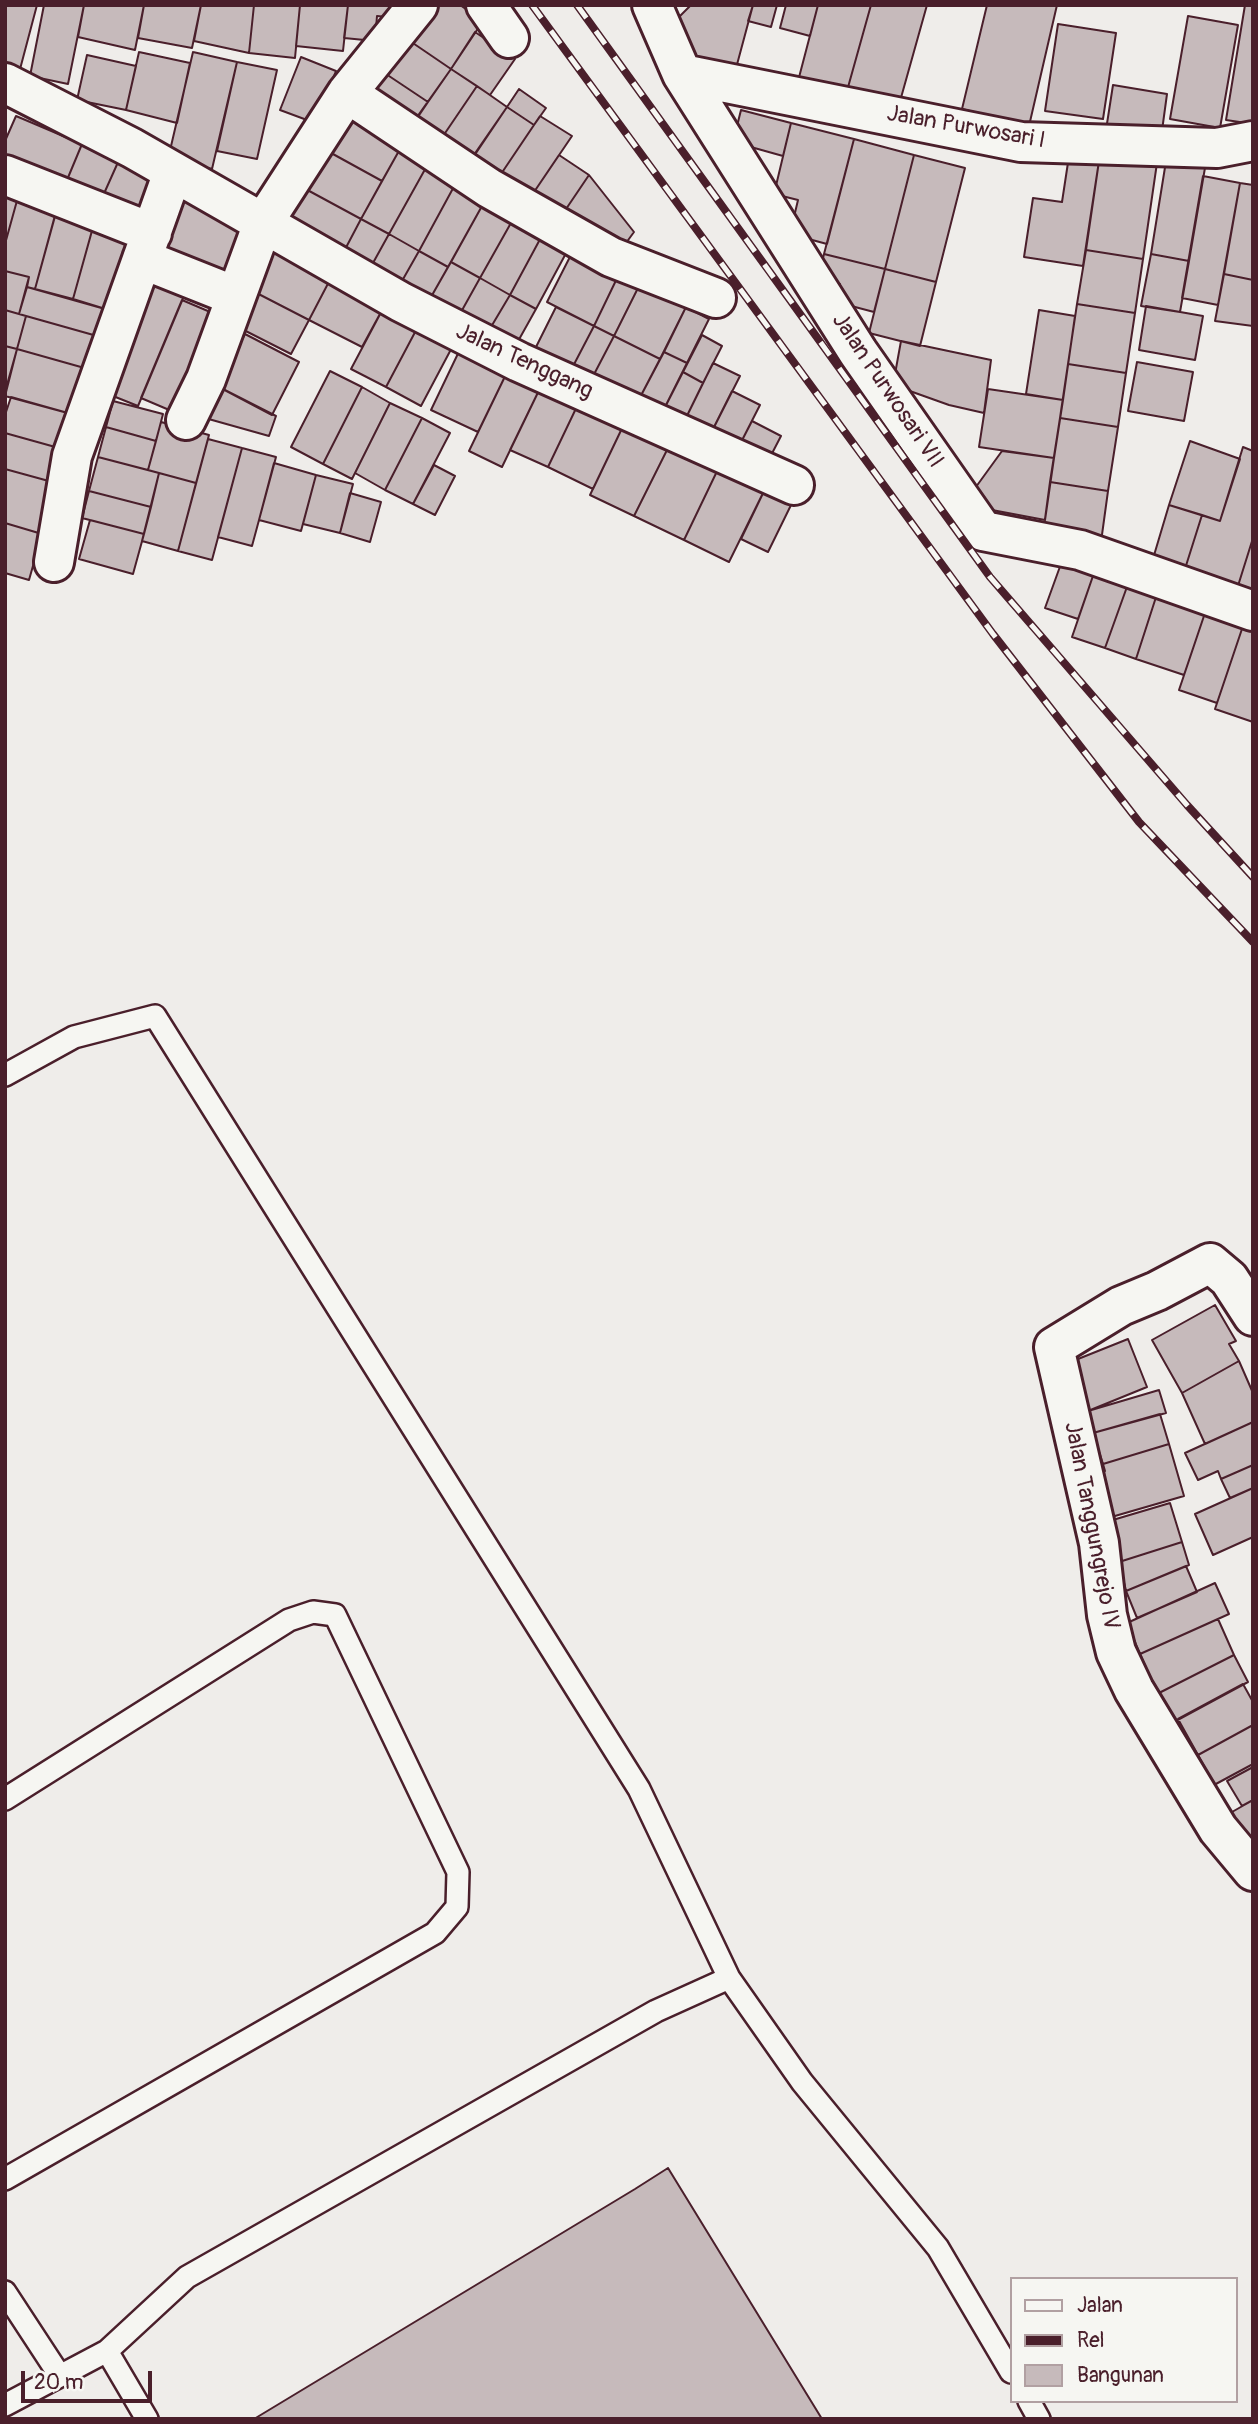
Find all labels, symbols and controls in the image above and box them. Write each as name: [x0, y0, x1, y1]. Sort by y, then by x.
street label: Jalan Purwosari I: [885, 100, 1047, 156]
street label: Jalan Purwosari VII: [825, 308, 949, 474]
street label: Jalan Tenggang: [451, 318, 597, 406]
street label: Jalan Tanggungrejo IV: [1057, 1420, 1125, 1632]
legend: [1010, 2277, 1237, 2403]
text: Jalan: [1077, 2292, 1123, 2319]
text: Rel: [1077, 2327, 1105, 2354]
scale bar: [24, 2358, 156, 2402]
text: Bangunan: [1077, 2362, 1164, 2389]
text: 20 m: [34, 2369, 83, 2396]

